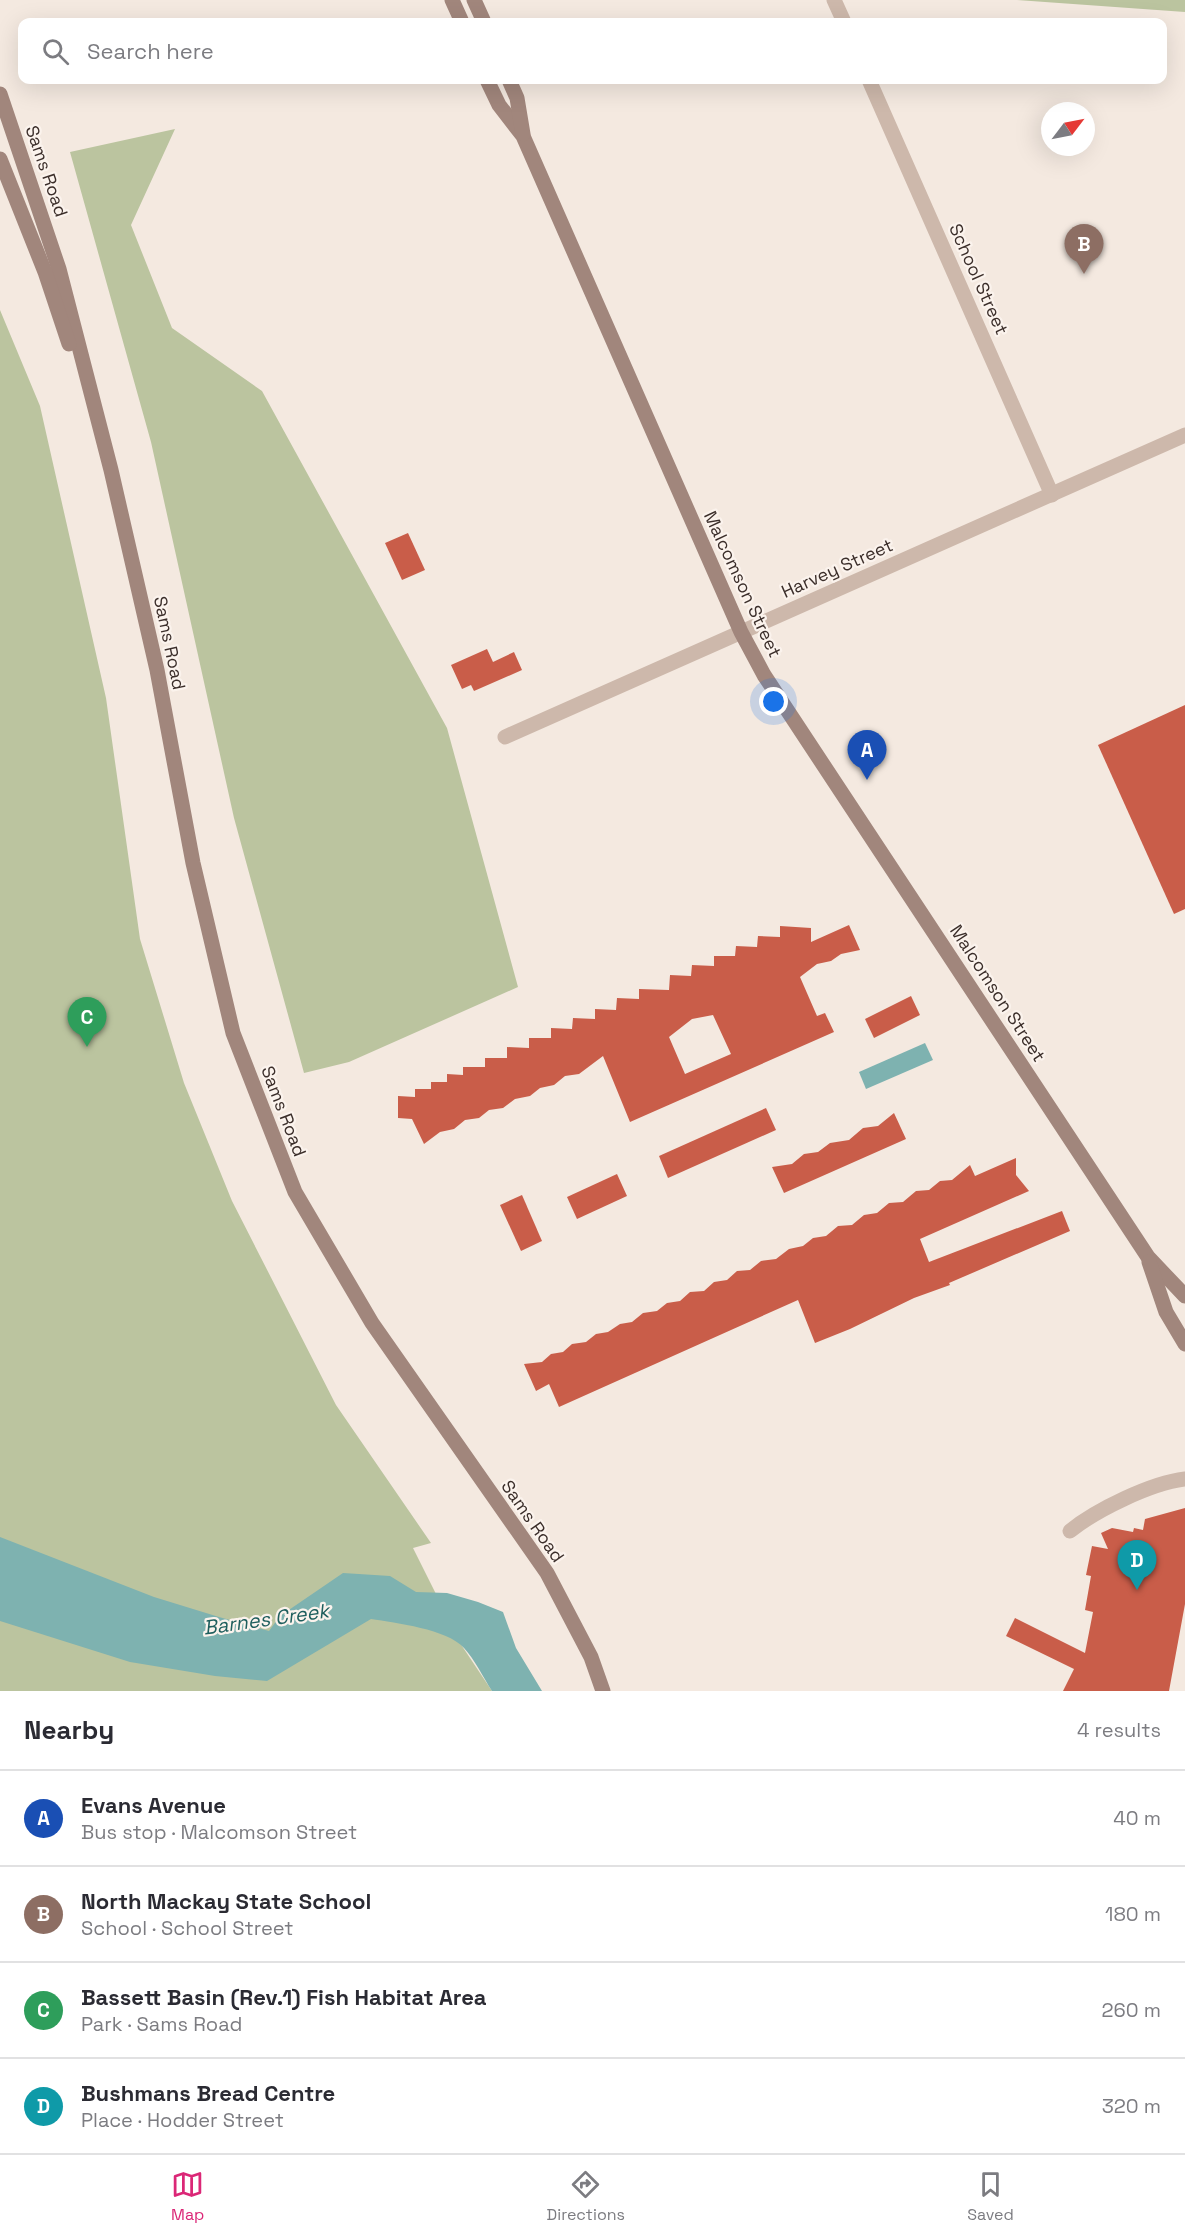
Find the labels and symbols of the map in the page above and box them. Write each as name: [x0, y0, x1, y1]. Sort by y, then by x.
north arrow: [1041, 102, 1095, 156]
street label: Sams Road: [21, 122, 73, 220]
street label: School Street: [944, 220, 1014, 338]
pin: B: [1064, 224, 1104, 274]
street label: Malcomson Street: [699, 507, 787, 661]
street label: Harvey Street: [778, 533, 896, 603]
street label: Sams Road: [149, 594, 191, 692]
your location: [759, 687, 788, 716]
pin: A: [848, 730, 886, 780]
street label: Malcomson Street: [945, 920, 1051, 1066]
pin: C: [68, 998, 106, 1047]
street label: Sams Road: [256, 1062, 312, 1160]
street label: Sams Road: [496, 1475, 570, 1567]
pin: D: [1118, 1540, 1156, 1590]
water label: Barnes Creek: [202, 1597, 333, 1641]

